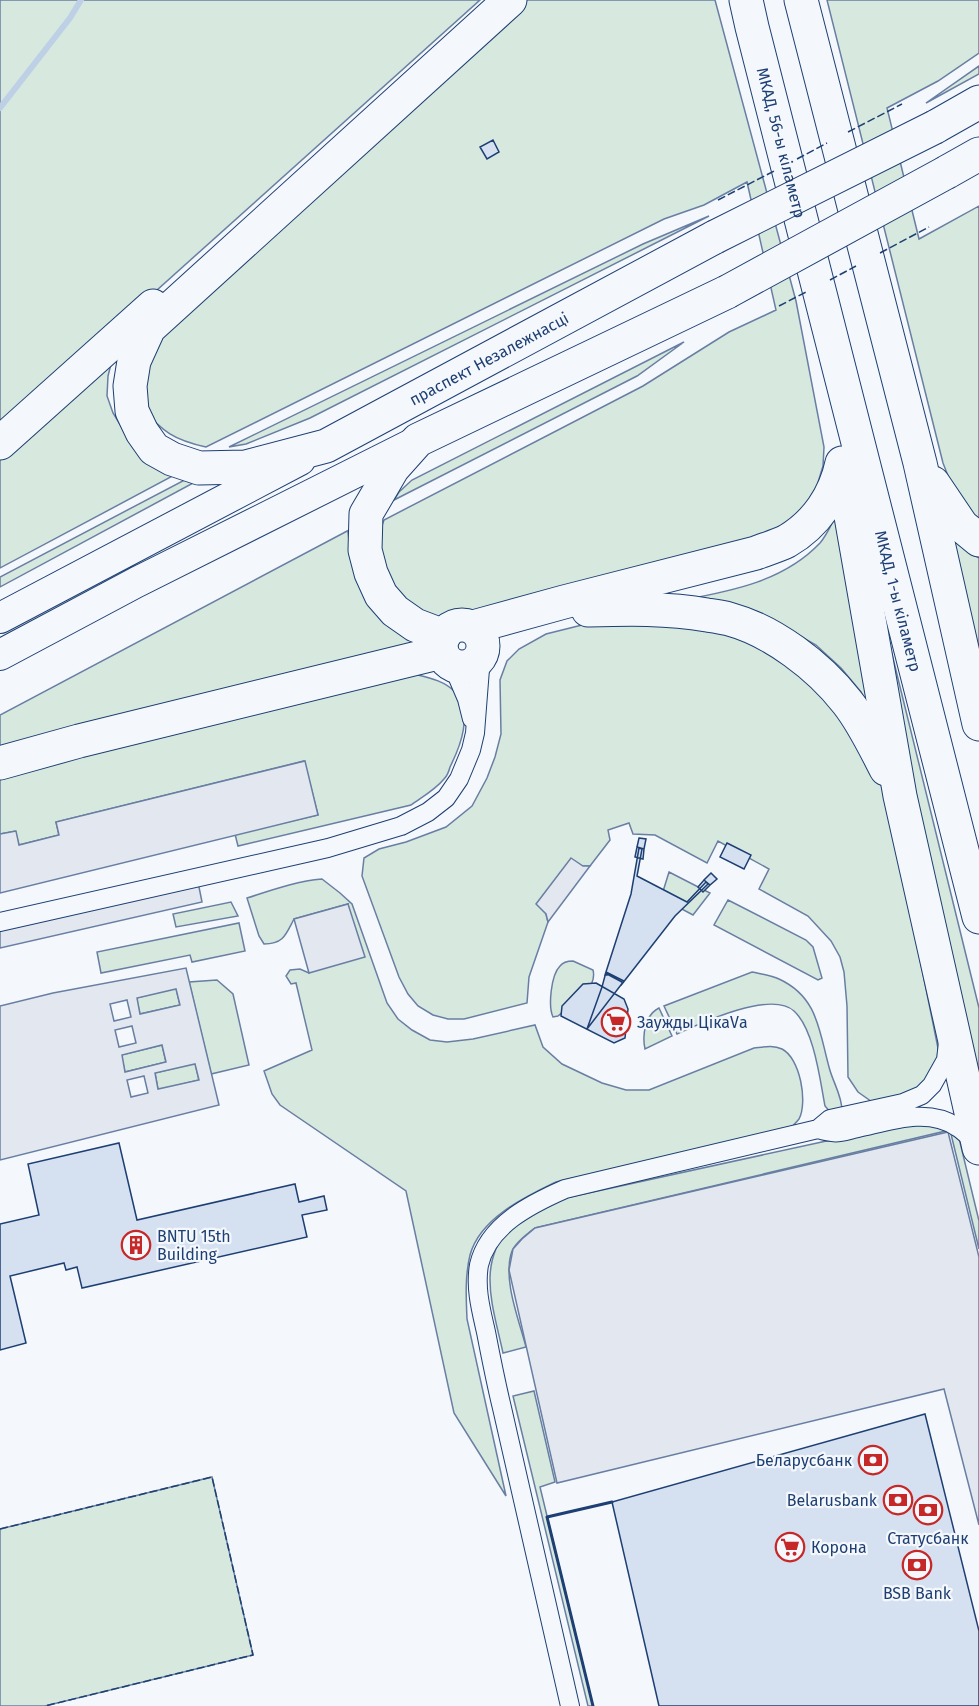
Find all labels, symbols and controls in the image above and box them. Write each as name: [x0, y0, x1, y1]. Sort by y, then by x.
street label: МКАД, 56-ы кіламетр: [753, 65, 810, 220]
street label: праспект Незалежнасці: [406, 308, 572, 409]
street label: МКАД, 1-ы кіламетр: [871, 528, 926, 674]
supermarket icon: Заужды ЦікаVа: [600, 1006, 632, 1038]
place label: Заужды ЦікаVа: [637, 1013, 748, 1032]
place label: BNTU 15th Building: [157, 1227, 231, 1264]
building icon: BNTU 15th Building: [120, 1229, 152, 1261]
bank icon: Беларусбанк: [857, 1444, 889, 1476]
place label: Беларусбанк: [756, 1451, 853, 1470]
bank icon: Belarusbank: [882, 1484, 914, 1516]
place label: Belarusbank: [787, 1491, 878, 1510]
bank icon: Статусбанк: [912, 1494, 944, 1526]
place label: Статусбанк: [887, 1529, 969, 1548]
supermarket icon: Корона: [774, 1531, 806, 1563]
place label: Корона: [811, 1538, 867, 1557]
bank icon: BSB Bank: [901, 1549, 933, 1581]
place label: BSB Bank: [883, 1584, 952, 1603]

